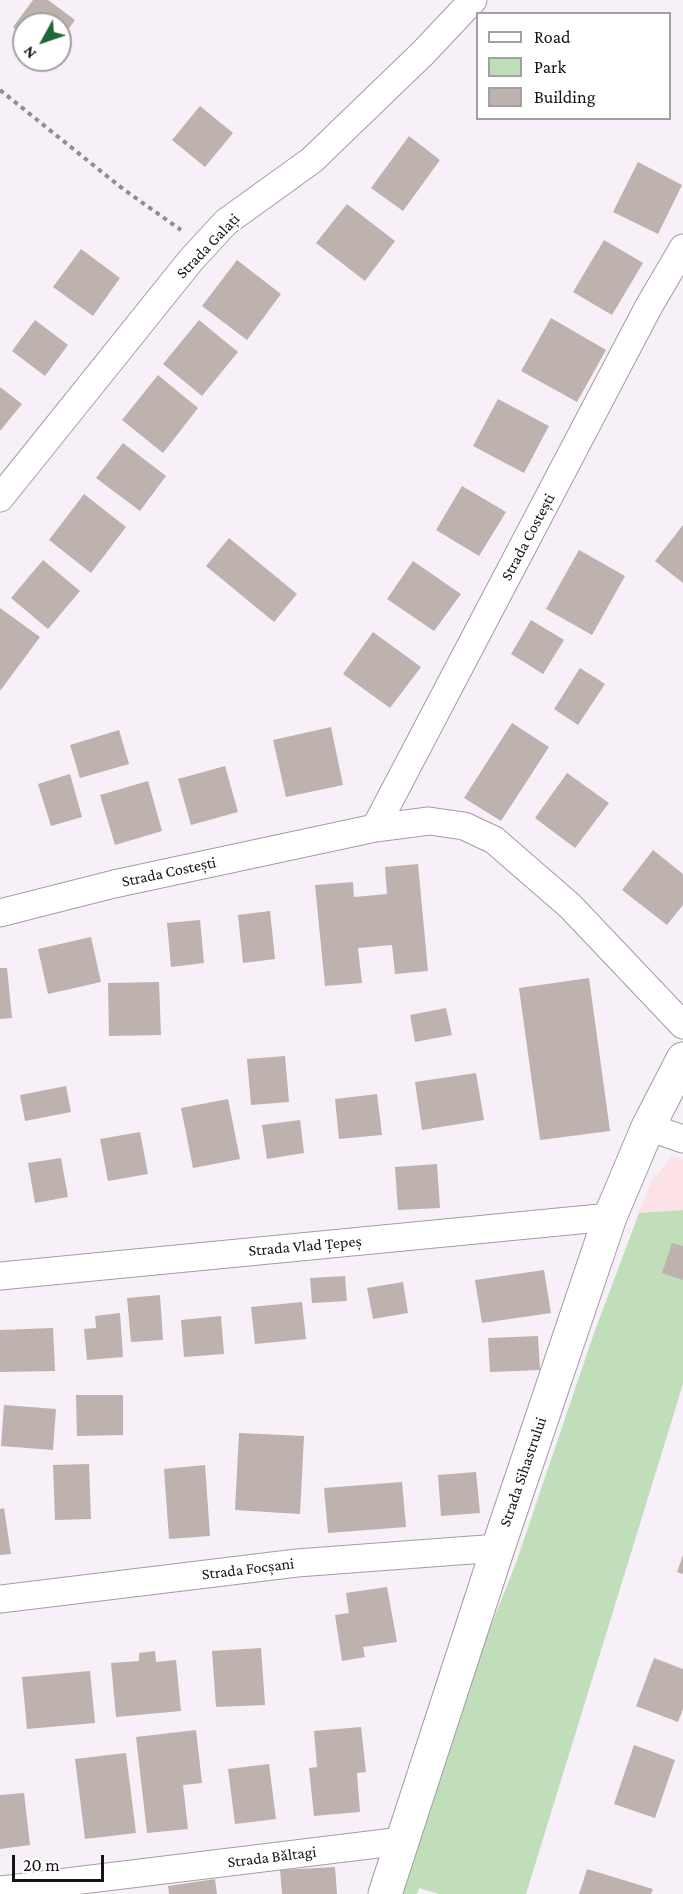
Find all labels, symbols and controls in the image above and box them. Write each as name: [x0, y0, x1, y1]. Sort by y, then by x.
north arrow: [12, 12, 72, 72]
legend: [476, 12, 671, 120]
text: Road: [534, 27, 571, 47]
text: N: [19, 43, 39, 62]
text: Park: [534, 57, 566, 77]
text: Building: [534, 87, 595, 107]
street label: Strada Galați: [172, 209, 244, 283]
street label: Strada Costești: [497, 490, 559, 584]
street label: Strada Costești: [120, 853, 218, 891]
street label: Strada Vlad Țepeș: [248, 1231, 362, 1261]
street label: Strada Sihastrului: [495, 1415, 551, 1529]
street label: Strada Focșani: [201, 1554, 295, 1584]
street label: Strada Băltagi: [227, 1842, 317, 1872]
scale bar: [15, 1843, 106, 1881]
text: 20 m: [23, 1855, 60, 1875]

